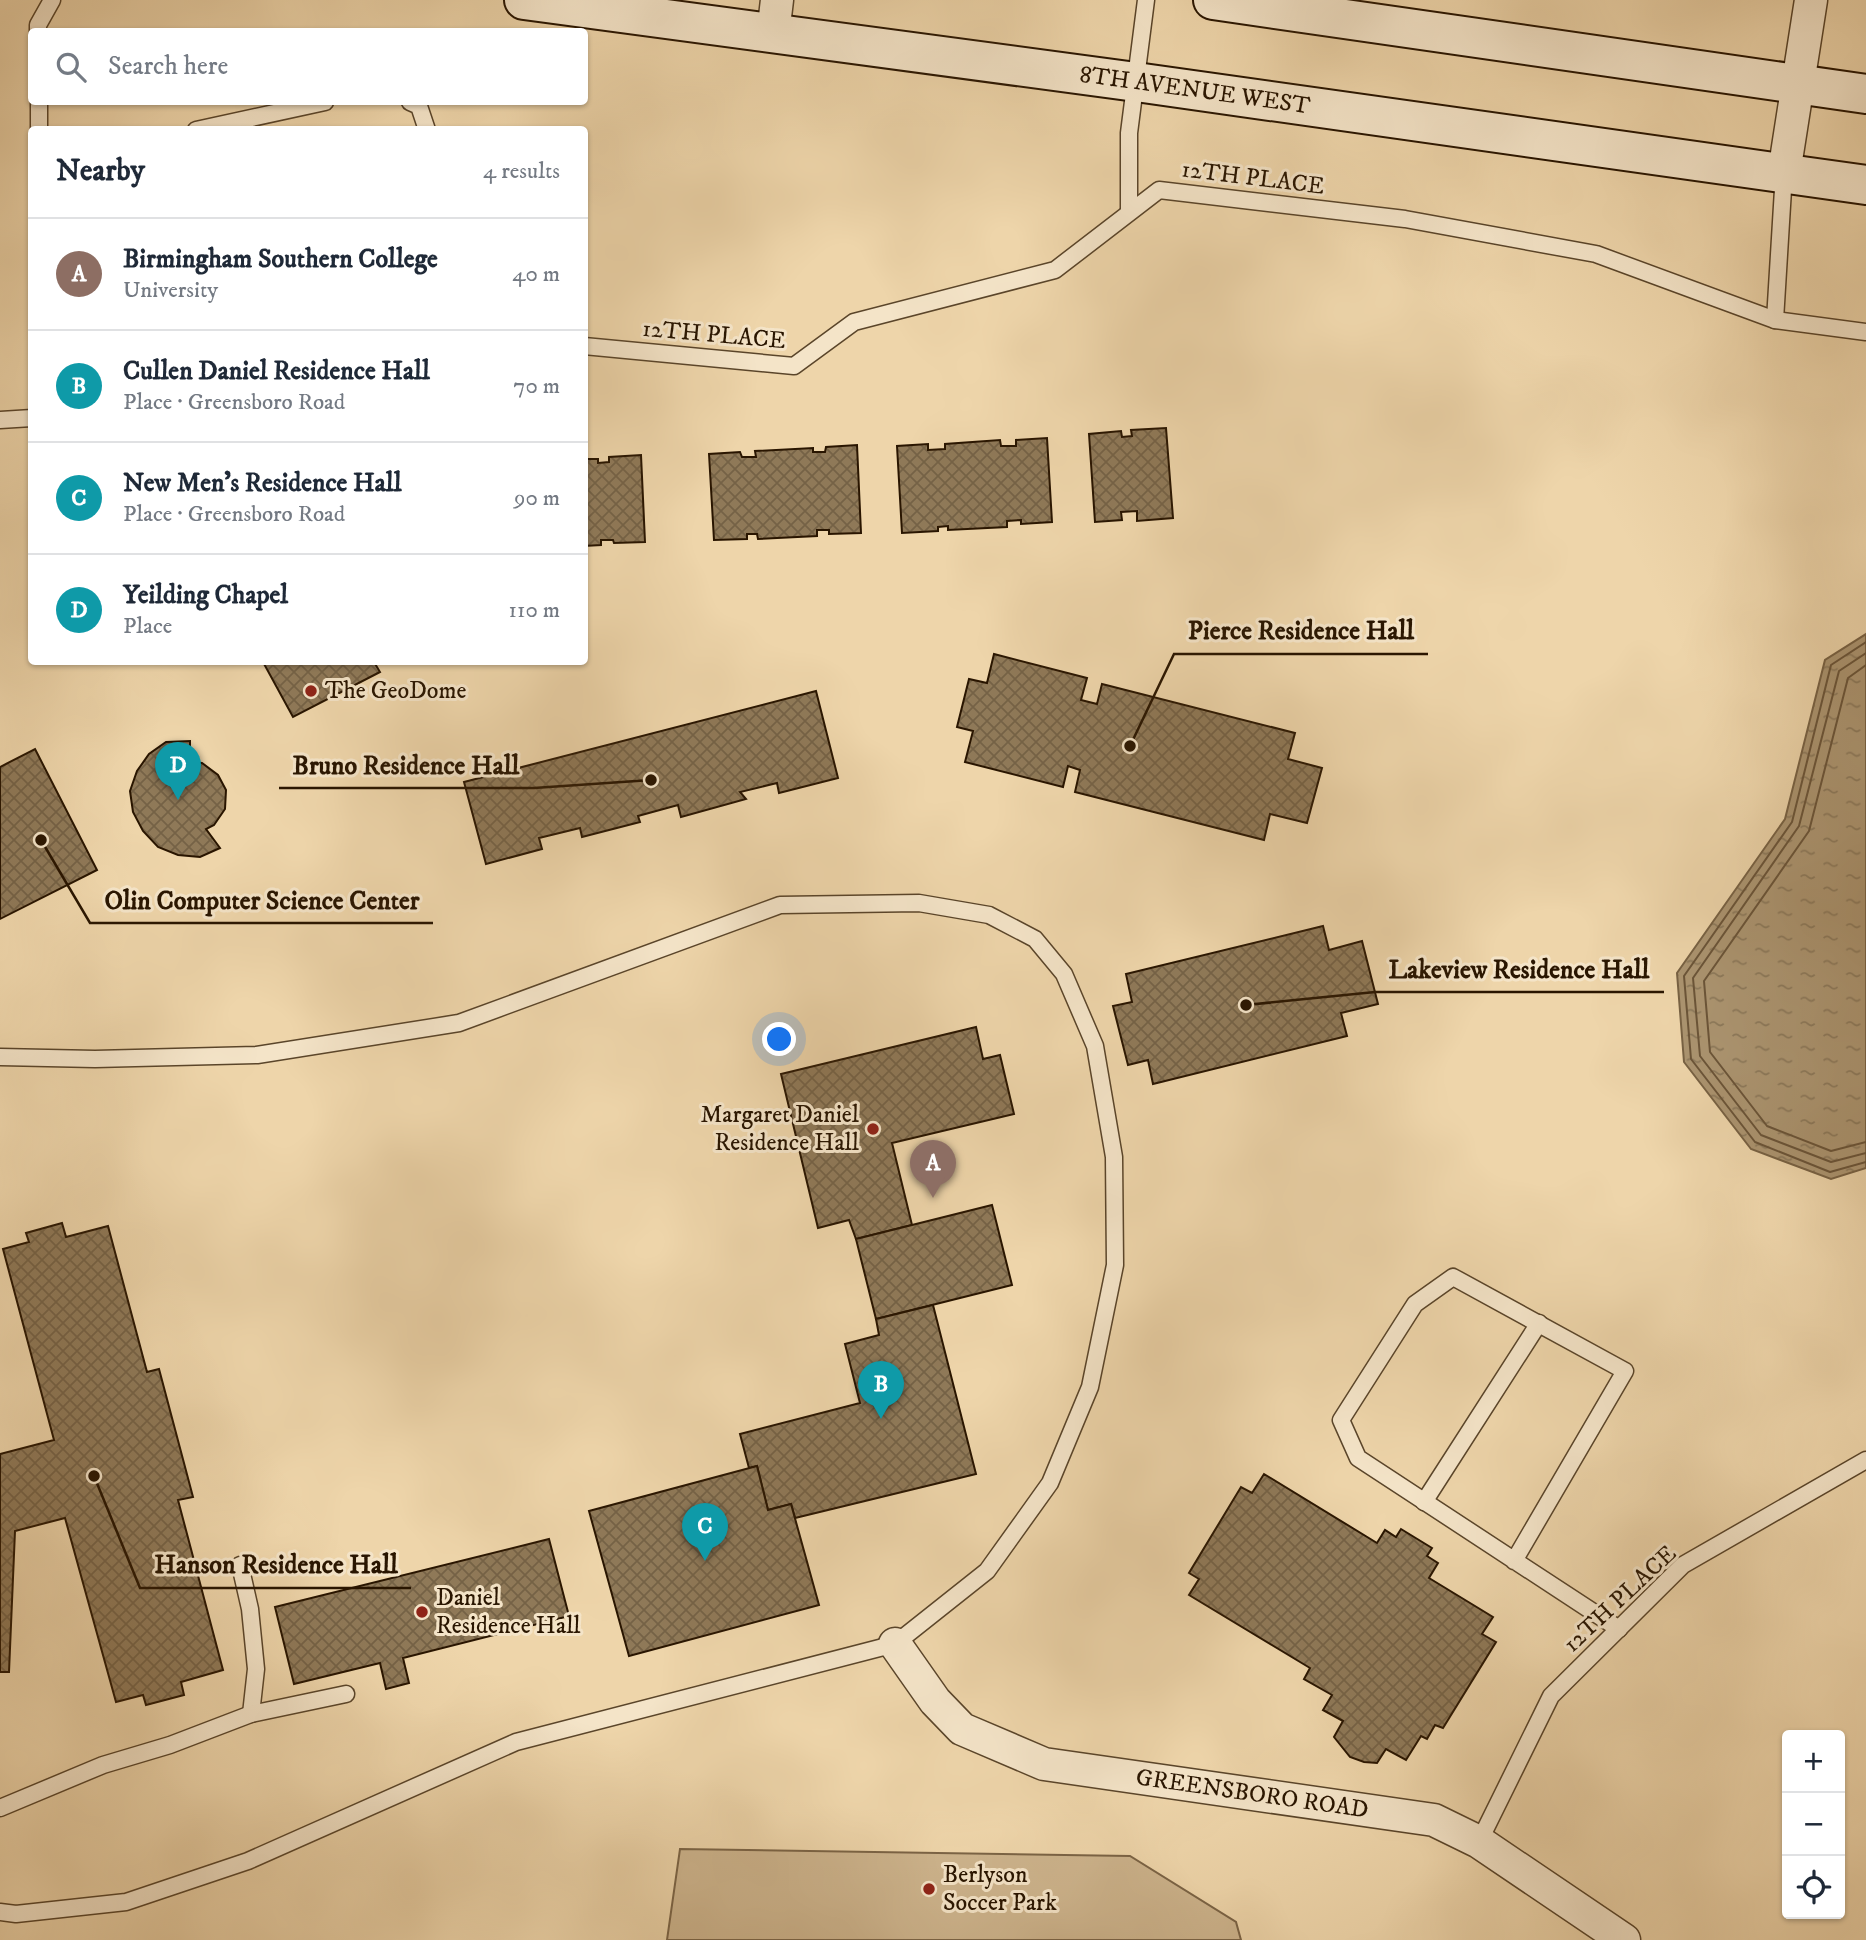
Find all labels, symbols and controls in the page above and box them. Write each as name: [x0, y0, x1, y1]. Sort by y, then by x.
search box: [28, 28, 588, 105]
icon: search: [52, 48, 90, 86]
text: Search here: [108, 50, 228, 83]
street label: 8TH AVENUE WEST: [1078, 60, 1312, 121]
text: Nearby: [56, 153, 145, 190]
street label: 12TH PLACE: [1180, 154, 1326, 202]
text: 4 results: [483, 157, 560, 186]
text: Birmingham Southern College: [123, 243, 438, 276]
text: A: [72, 260, 86, 289]
text: 40 m: [512, 260, 560, 289]
text: University: [123, 276, 218, 305]
street label: 12TH PLACE: [641, 314, 787, 356]
text: Cullen Daniel Residence Hall: [123, 355, 430, 388]
text: B: [72, 372, 86, 401]
text: 70 m: [513, 372, 560, 401]
text: Place · Greensboro Road: [123, 388, 345, 417]
text: New Men's Residence Hall: [123, 467, 401, 500]
text: C: [71, 484, 87, 513]
text: 90 m: [514, 484, 560, 513]
text: Place · Greensboro Road: [123, 500, 345, 529]
text: Yeilding Chapel: [123, 579, 288, 612]
text: D: [70, 596, 88, 625]
text: 110 m: [509, 596, 560, 625]
callout: Pierce Residence Hall: [1174, 607, 1428, 654]
text: Place: [123, 612, 172, 641]
text: Pierce Residence Hall: [1188, 615, 1415, 648]
place label: The GeoDome: [325, 676, 466, 706]
marker: The GeoDome: [303, 683, 319, 699]
callout: Bruno Residence Hall: [279, 741, 534, 788]
pin: D: [155, 742, 201, 800]
text: Bruno Residence Hall: [293, 750, 521, 783]
callout: Olin Computer Science Center: [90, 876, 433, 923]
text: Olin Computer Science Center: [105, 885, 420, 918]
callout: Lakeview Residence Hall: [1375, 945, 1664, 992]
text: Lakeview Residence Hall: [1389, 954, 1651, 987]
your location: [762, 1022, 796, 1056]
place label: Margaret Daniel Residence Hall: [700, 1100, 860, 1158]
marker: Margaret Daniel Residence Hall: [865, 1121, 881, 1137]
pin: A: [910, 1140, 956, 1198]
pin: B: [858, 1361, 904, 1419]
pin: C: [682, 1503, 728, 1561]
street label: 12TH PLACE: [1557, 1539, 1683, 1659]
callout: Hanson Residence Hall: [140, 1541, 411, 1588]
text: Hanson Residence Hall: [154, 1549, 399, 1582]
place label: Daniel Residence Hall: [436, 1583, 581, 1641]
marker: Daniel Residence Hall: [414, 1604, 430, 1620]
map controls: [1782, 1730, 1845, 1919]
button: +: [1782, 1730, 1845, 1793]
street label: GREENSBORO ROAD: [1134, 1762, 1370, 1825]
button: −: [1782, 1793, 1845, 1856]
button: locate: [1782, 1856, 1845, 1919]
place label: Berlyson Soccer Park: [943, 1860, 1057, 1918]
marker: Berlyson Soccer Park: [921, 1881, 937, 1897]

